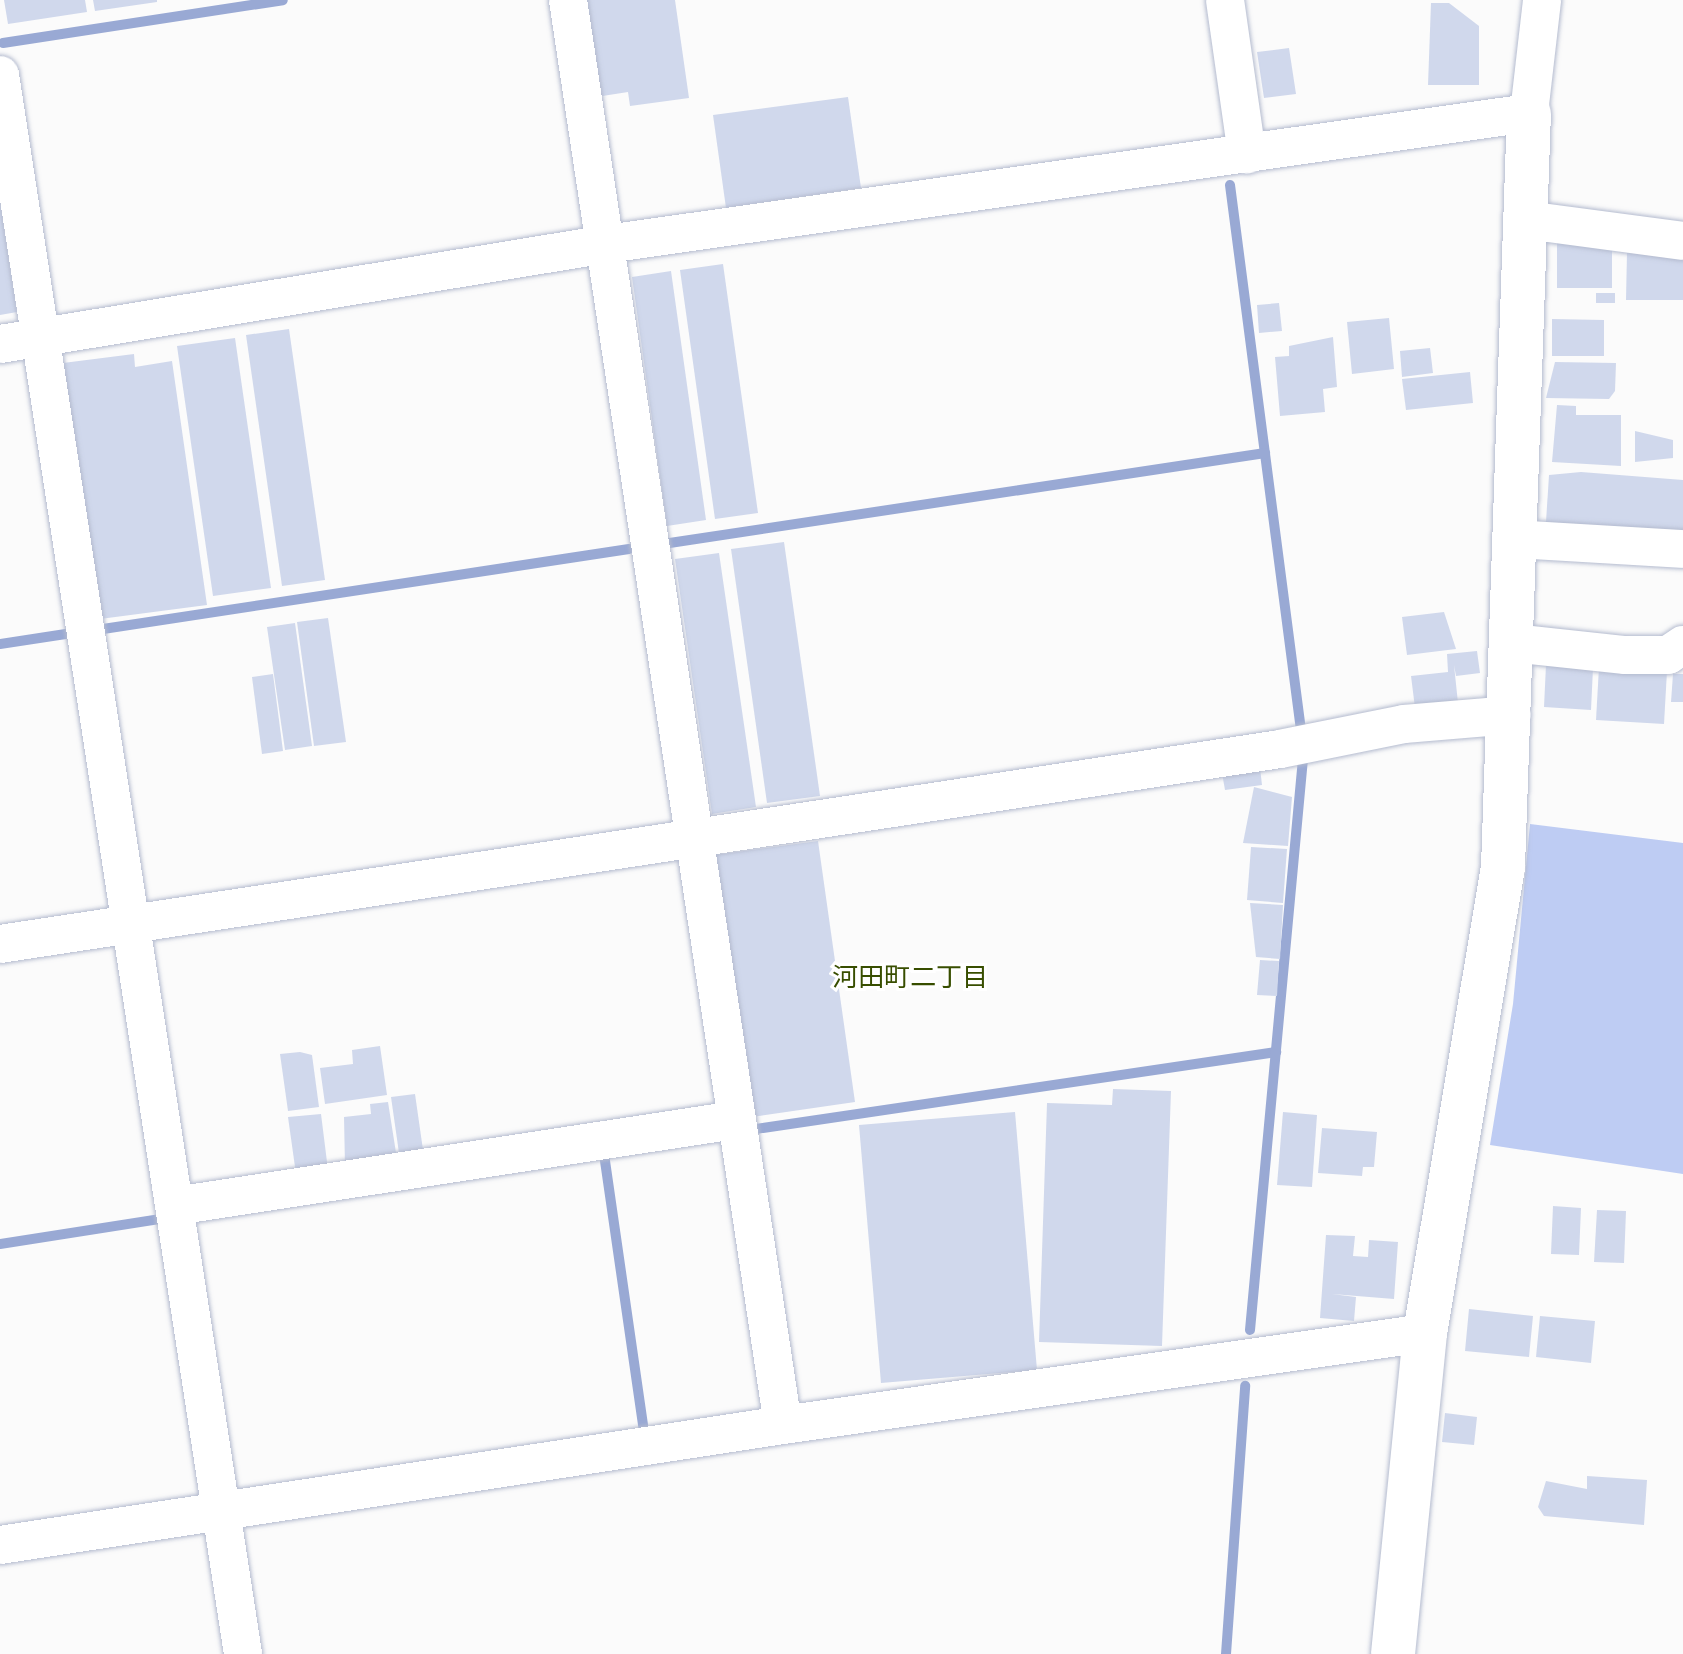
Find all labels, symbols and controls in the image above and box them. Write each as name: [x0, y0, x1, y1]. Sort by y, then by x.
district label: 河田町二丁目: [832, 961, 988, 993]

